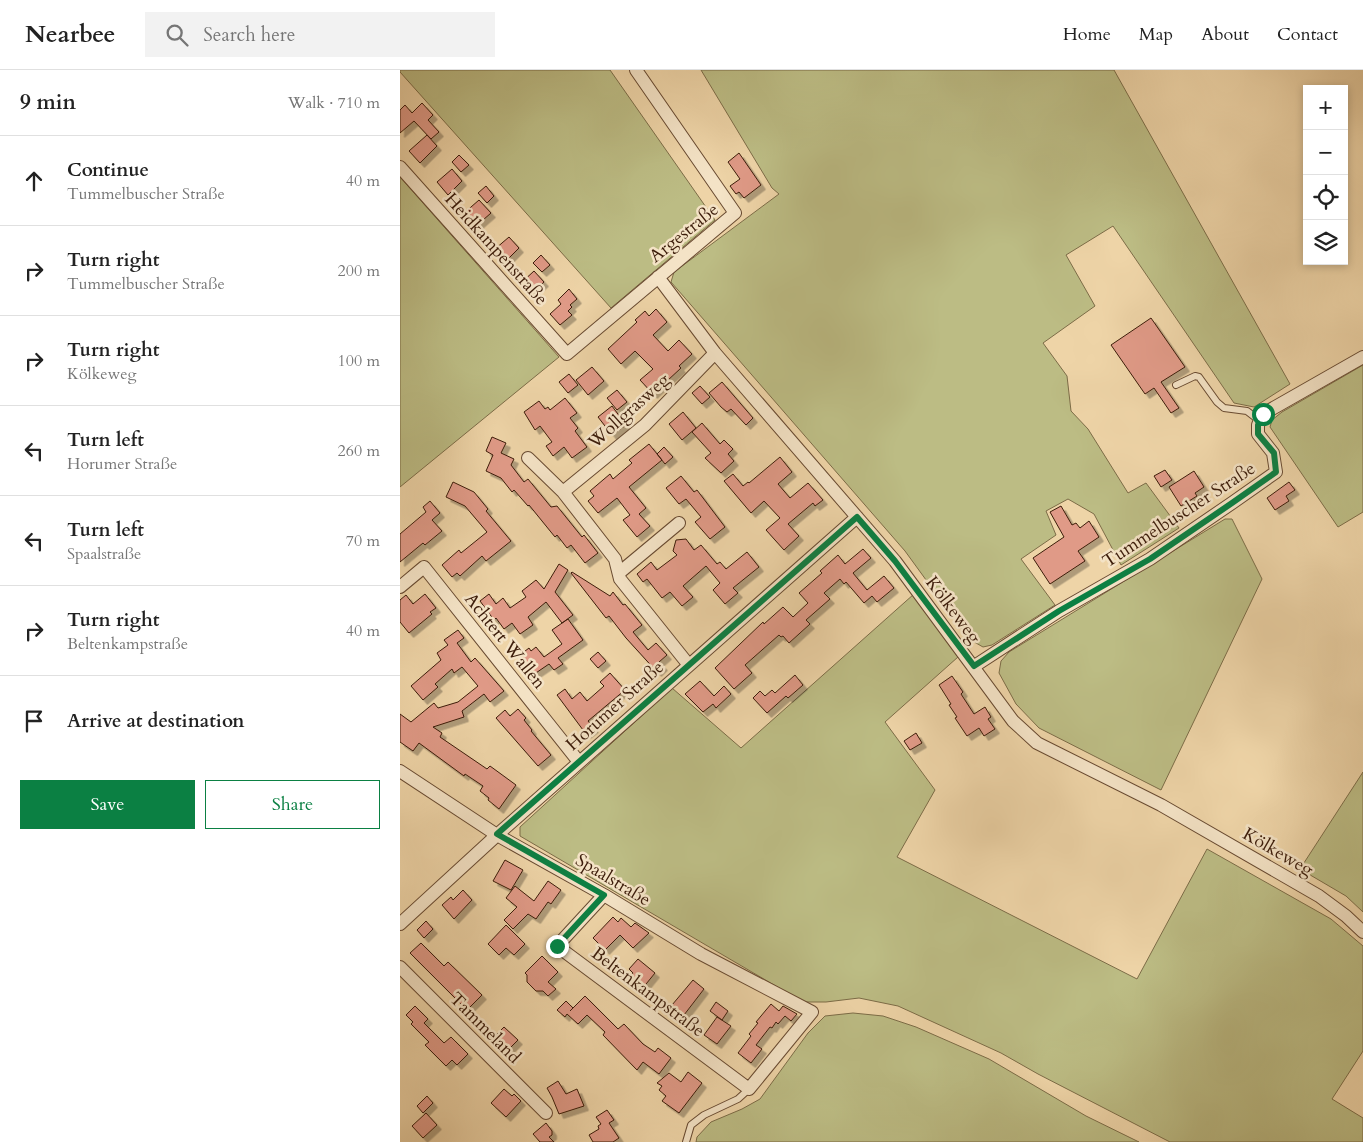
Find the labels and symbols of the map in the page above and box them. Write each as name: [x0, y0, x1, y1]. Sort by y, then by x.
street label: Heidkampenstraße: [439, 187, 553, 311]
street label: Argestraße: [644, 197, 724, 269]
street label: Wollgrasweg: [582, 367, 676, 455]
route start: [1252, 403, 1275, 426]
street label: Tummelbuscher Straße: [1098, 456, 1260, 574]
street label: Kölkeweg: [919, 571, 987, 649]
street label: Achtert Wallen: [458, 588, 552, 695]
street label: Horumer Straße: [561, 655, 669, 757]
street label: Kölkeweg: [1238, 822, 1319, 883]
street label: Spaalstraße: [571, 848, 655, 912]
route end: [546, 935, 569, 958]
street label: Beltenkampstraße: [586, 941, 710, 1043]
street label: Tammeland: [444, 987, 527, 1070]

